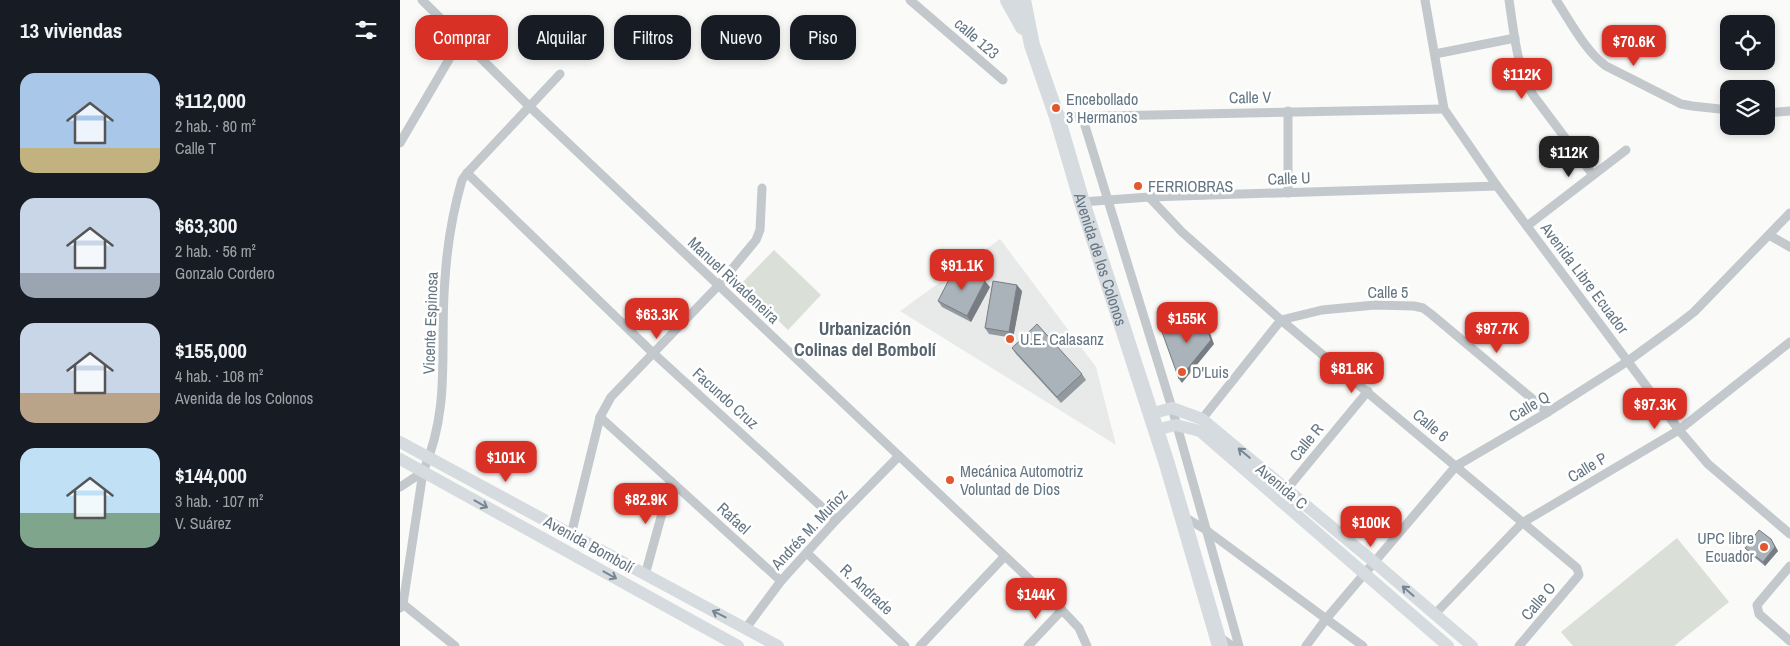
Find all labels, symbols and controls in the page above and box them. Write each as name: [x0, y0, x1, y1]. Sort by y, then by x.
street label: calle 123: [950, 12, 1004, 64]
chip: Comprar: [415, 15, 508, 60]
chip: Alquilar: [518, 15, 604, 60]
chip: Filtros: [614, 15, 691, 60]
chip: Nuevo: [701, 15, 780, 60]
chip: Piso: [790, 15, 856, 60]
map controls: [1720, 15, 1775, 135]
button: locate: [1720, 15, 1775, 70]
text: 13 viviendas: [20, 16, 122, 45]
icon: filters: [352, 16, 380, 44]
pin: $70.6K: [1593, 24, 1675, 67]
text: $70.6K: [1613, 30, 1655, 52]
pin: $112K: [1487, 58, 1557, 100]
text: $112K: [1503, 63, 1541, 85]
button: layers: [1720, 80, 1775, 135]
text: $112,000: [175, 86, 246, 115]
street label: Calle V: [1229, 86, 1272, 108]
place label: Encebollado 3 Hermanos: [1066, 88, 1138, 128]
icon: home: [60, 93, 120, 153]
marker: Encebollado 3 Hermanos: [1050, 102, 1062, 114]
text: 2 hab. · 80 m²: [175, 115, 256, 137]
pin: $112K: [1534, 136, 1604, 178]
text: Calle T: [175, 137, 216, 159]
text: $112K: [1550, 141, 1588, 163]
street label: Calle U: [1267, 166, 1311, 190]
place label: FERRIOBRAS: [1148, 175, 1234, 197]
marker: FERRIOBRAS: [1132, 180, 1144, 192]
street label: Avenida de los Colonos: [1069, 189, 1132, 329]
text: $63,300: [175, 211, 237, 240]
street label: Avenida Libre Ecuador: [1535, 217, 1634, 339]
icon: home: [60, 218, 120, 278]
street label: Manuel Rivadeneira: [683, 232, 785, 329]
text: 2 hab. · 56 m²: [175, 240, 256, 262]
pin: $91.1K: [921, 248, 1003, 291]
text: $91.1K: [941, 254, 983, 276]
text: Gonzalo Cordero: [175, 262, 275, 284]
street label: Vicente Espinosa: [417, 271, 443, 375]
street label: Calle 5: [1368, 281, 1408, 303]
pin: $63.3K: [616, 298, 698, 340]
pin: $155K: [1152, 302, 1222, 344]
text: $63.3K: [636, 303, 678, 325]
text: $155K: [1168, 307, 1206, 329]
pin: $97.7K: [1456, 312, 1538, 354]
district label: Urbanización Colinas del Bombolí: [794, 316, 937, 362]
text: $97.7K: [1476, 317, 1518, 339]
place label: U.E. Calasanz: [1020, 328, 1104, 350]
marker: U.E. Calasanz: [1004, 333, 1016, 345]
text: $155,000: [175, 336, 247, 365]
icon: home: [60, 343, 120, 403]
pin: $81.8K: [1311, 352, 1393, 394]
text: $81.8K: [1331, 357, 1373, 379]
place label: D'Luis: [1192, 361, 1229, 383]
street label: Facundo Cruz: [688, 362, 764, 434]
text: 4 hab. · 108 m²: [175, 365, 263, 387]
marker: D'Luis: [1176, 366, 1188, 378]
street label: Calle Q: [1505, 385, 1553, 427]
text: Avenida de los Colonos: [175, 387, 313, 409]
pin: $97.3K: [1614, 388, 1696, 430]
text: $97.3K: [1634, 393, 1676, 415]
street label: Calle 6: [1408, 403, 1454, 447]
street label: Calle R: [1284, 418, 1328, 466]
pin: $101K: [471, 440, 541, 483]
text: $101K: [487, 446, 525, 468]
street label: Calle P: [1563, 447, 1611, 487]
one-way arrow: [1237, 448, 1250, 459]
street label: Avenida C: [1251, 457, 1312, 514]
place label: Mecánica Automotriz Voluntad de Dios: [960, 460, 1084, 500]
text: $144,000: [175, 461, 247, 490]
icon: home: [60, 468, 120, 528]
marker: Mecánica Automotriz Voluntad de Dios: [944, 474, 956, 486]
pin: $82.9K: [605, 482, 687, 525]
street label: Andrés M. Muñoz: [765, 484, 852, 575]
text: $82.9K: [625, 488, 667, 510]
text: 3 hab. · 107 m²: [175, 490, 263, 512]
street label: Rafael: [713, 497, 756, 539]
one-way arrow: [473, 500, 488, 509]
pin: $100K: [1336, 506, 1406, 548]
street label: Avenida Bombolí: [539, 510, 638, 578]
text: $100K: [1352, 511, 1390, 533]
text: V. Suárez: [175, 512, 231, 534]
place label: UPC libre Ecuador: [1697, 527, 1755, 567]
marker: UPC libre Ecuador: [1758, 541, 1770, 553]
street label: R. Andrade: [835, 559, 899, 619]
one-way arrow: [602, 571, 617, 581]
street label: Calle O: [1516, 577, 1560, 625]
pin: $144K: [1001, 578, 1071, 620]
text: $144K: [1017, 583, 1055, 605]
one-way arrow: [1402, 586, 1415, 597]
one-way arrow: [712, 609, 727, 619]

